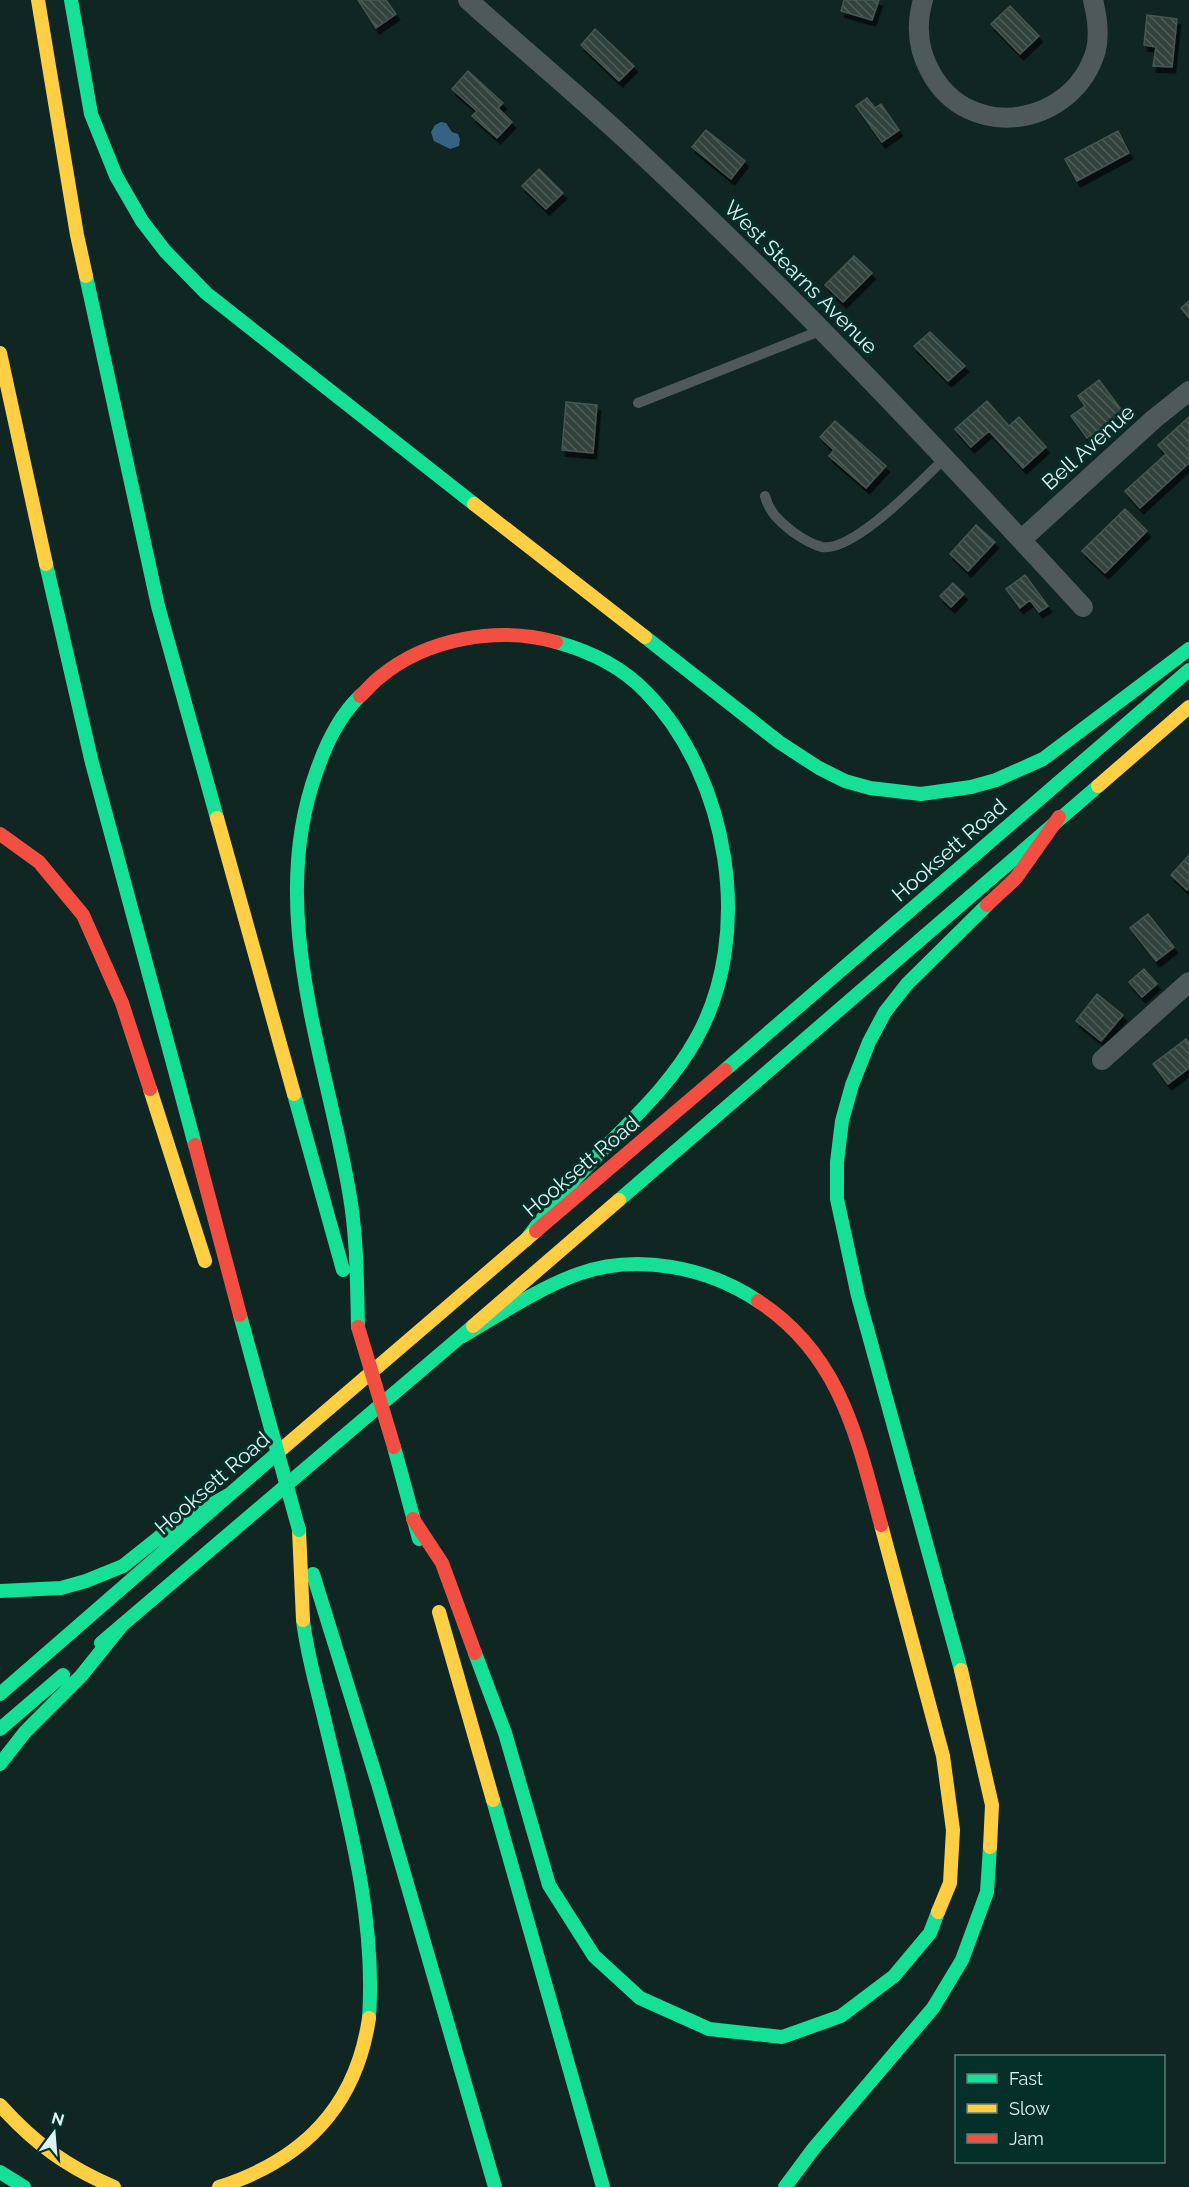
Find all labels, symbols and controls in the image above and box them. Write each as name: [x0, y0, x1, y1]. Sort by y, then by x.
street label: West Stearns Avenue: [719, 195, 883, 359]
street label: Bell Avenue: [1037, 399, 1139, 495]
street label: Hooksett Road: [887, 793, 1011, 907]
street label: Hooksett Road: [518, 1110, 644, 1222]
street label: Hooksett Road: [150, 1426, 274, 1540]
legend: [955, 2055, 1165, 2163]
text: Fast: [1009, 2068, 1043, 2089]
text: Slow: [1009, 2098, 1050, 2119]
north arrow: [24, 2103, 84, 2163]
text: N: [50, 2108, 66, 2130]
text: Jam: [1009, 2128, 1044, 2149]

